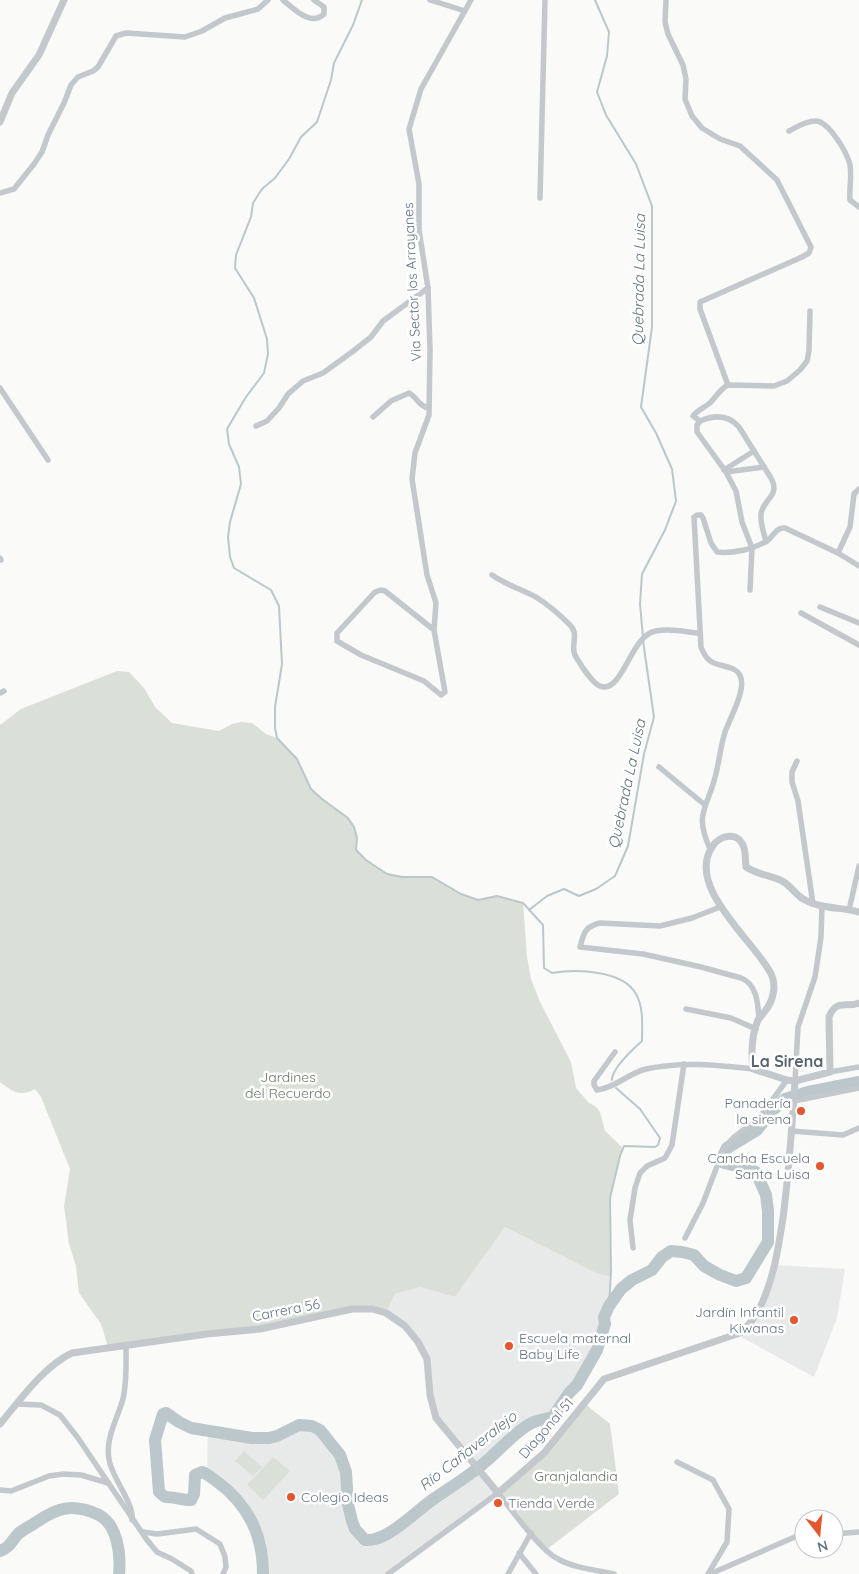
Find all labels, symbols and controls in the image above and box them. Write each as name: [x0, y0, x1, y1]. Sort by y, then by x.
street label: Via Sector los Arrayanes: [399, 202, 425, 362]
water label: Quebrada La Luisa: [628, 213, 649, 346]
water label: Quebrada La Luisa: [604, 717, 650, 850]
district label: La Sirena: [751, 1051, 823, 1071]
park label: Jardines del Recuerdo: [245, 1068, 331, 1102]
place label: Panadería la sirena: [724, 1094, 791, 1128]
marker: Panadería la sirena: [795, 1105, 807, 1117]
place label: Cancha Escuela Santa Luisa: [707, 1149, 810, 1183]
marker: Cancha Escuela Santa Luisa: [814, 1160, 826, 1172]
street label: Carrera 56: [251, 1295, 322, 1325]
place label: Jardín Infantil Kiwanas: [695, 1303, 784, 1337]
marker: Jardín Infantil Kiwanas: [788, 1314, 800, 1326]
place label: Escuela maternal Baby Life: [519, 1329, 631, 1363]
marker: Escuela maternal Baby Life: [503, 1340, 515, 1352]
street label: Diagonal 51: [515, 1394, 577, 1462]
water label: Río Cañaveralejo: [415, 1406, 521, 1495]
park label: Granjalandia: [534, 1467, 618, 1485]
place label: Colegio Ideas: [301, 1488, 389, 1506]
marker: Colegio Ideas: [285, 1491, 297, 1503]
place label: Tienda Verde: [508, 1494, 595, 1512]
marker: Tienda Verde: [492, 1497, 504, 1509]
north arrow: [794, 1509, 844, 1559]
text: N: [815, 1536, 830, 1557]

